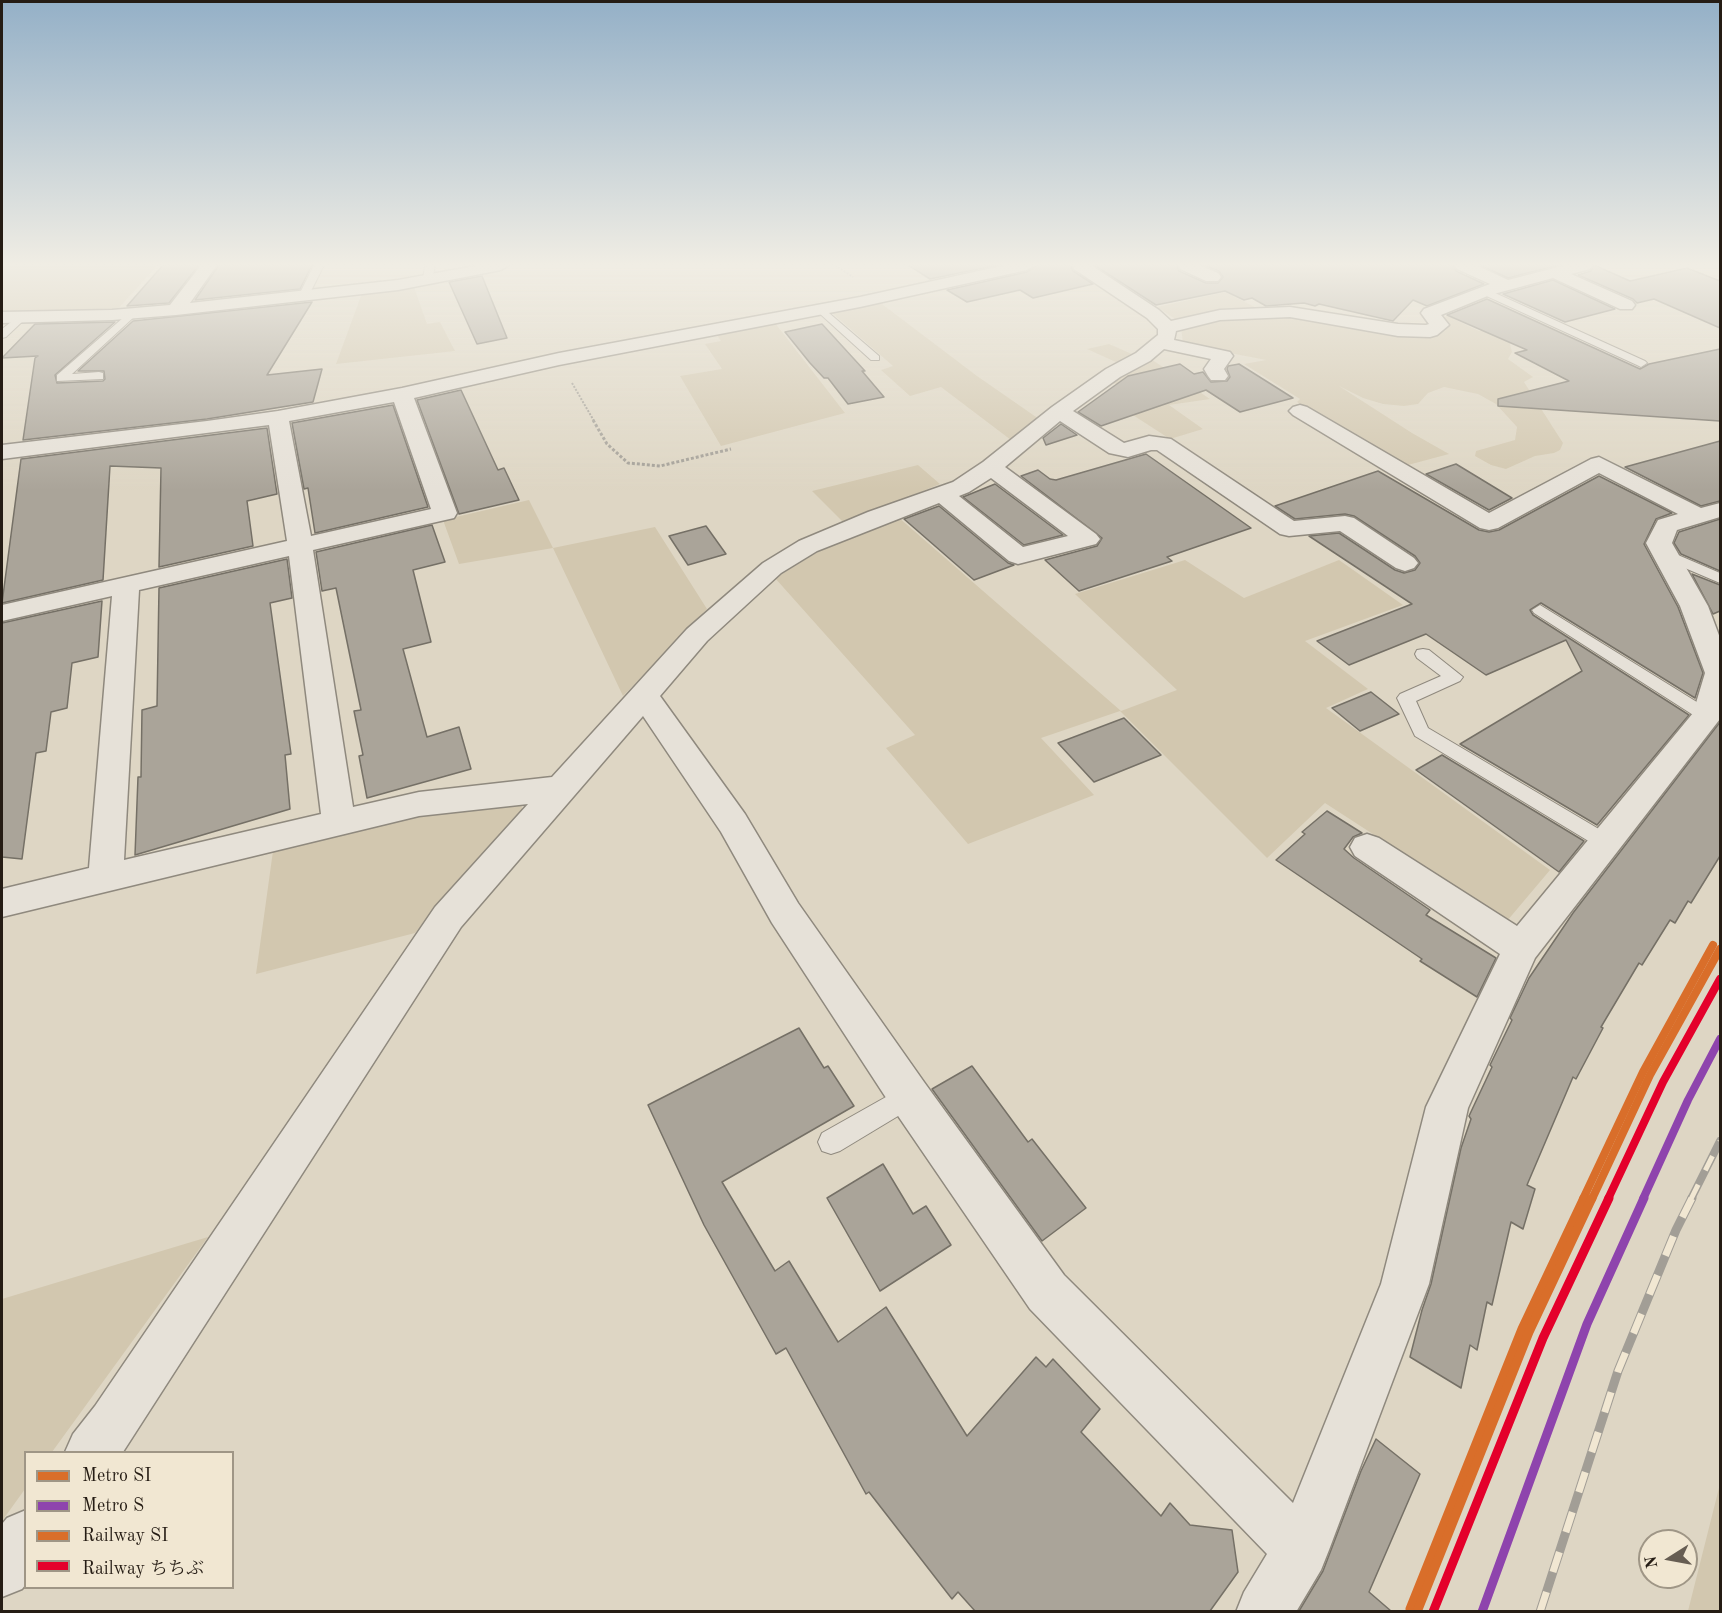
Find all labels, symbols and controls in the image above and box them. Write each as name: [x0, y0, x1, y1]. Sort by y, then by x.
legend: [24, 1451, 234, 1589]
text: Metro SI: [82, 1467, 151, 1485]
text: Metro S: [82, 1497, 144, 1515]
text: Railway SI: [82, 1527, 168, 1545]
north arrow: [1638, 1529, 1698, 1589]
text: N: [1643, 1555, 1661, 1570]
text: Railway ちちぶ: [82, 1560, 204, 1578]

